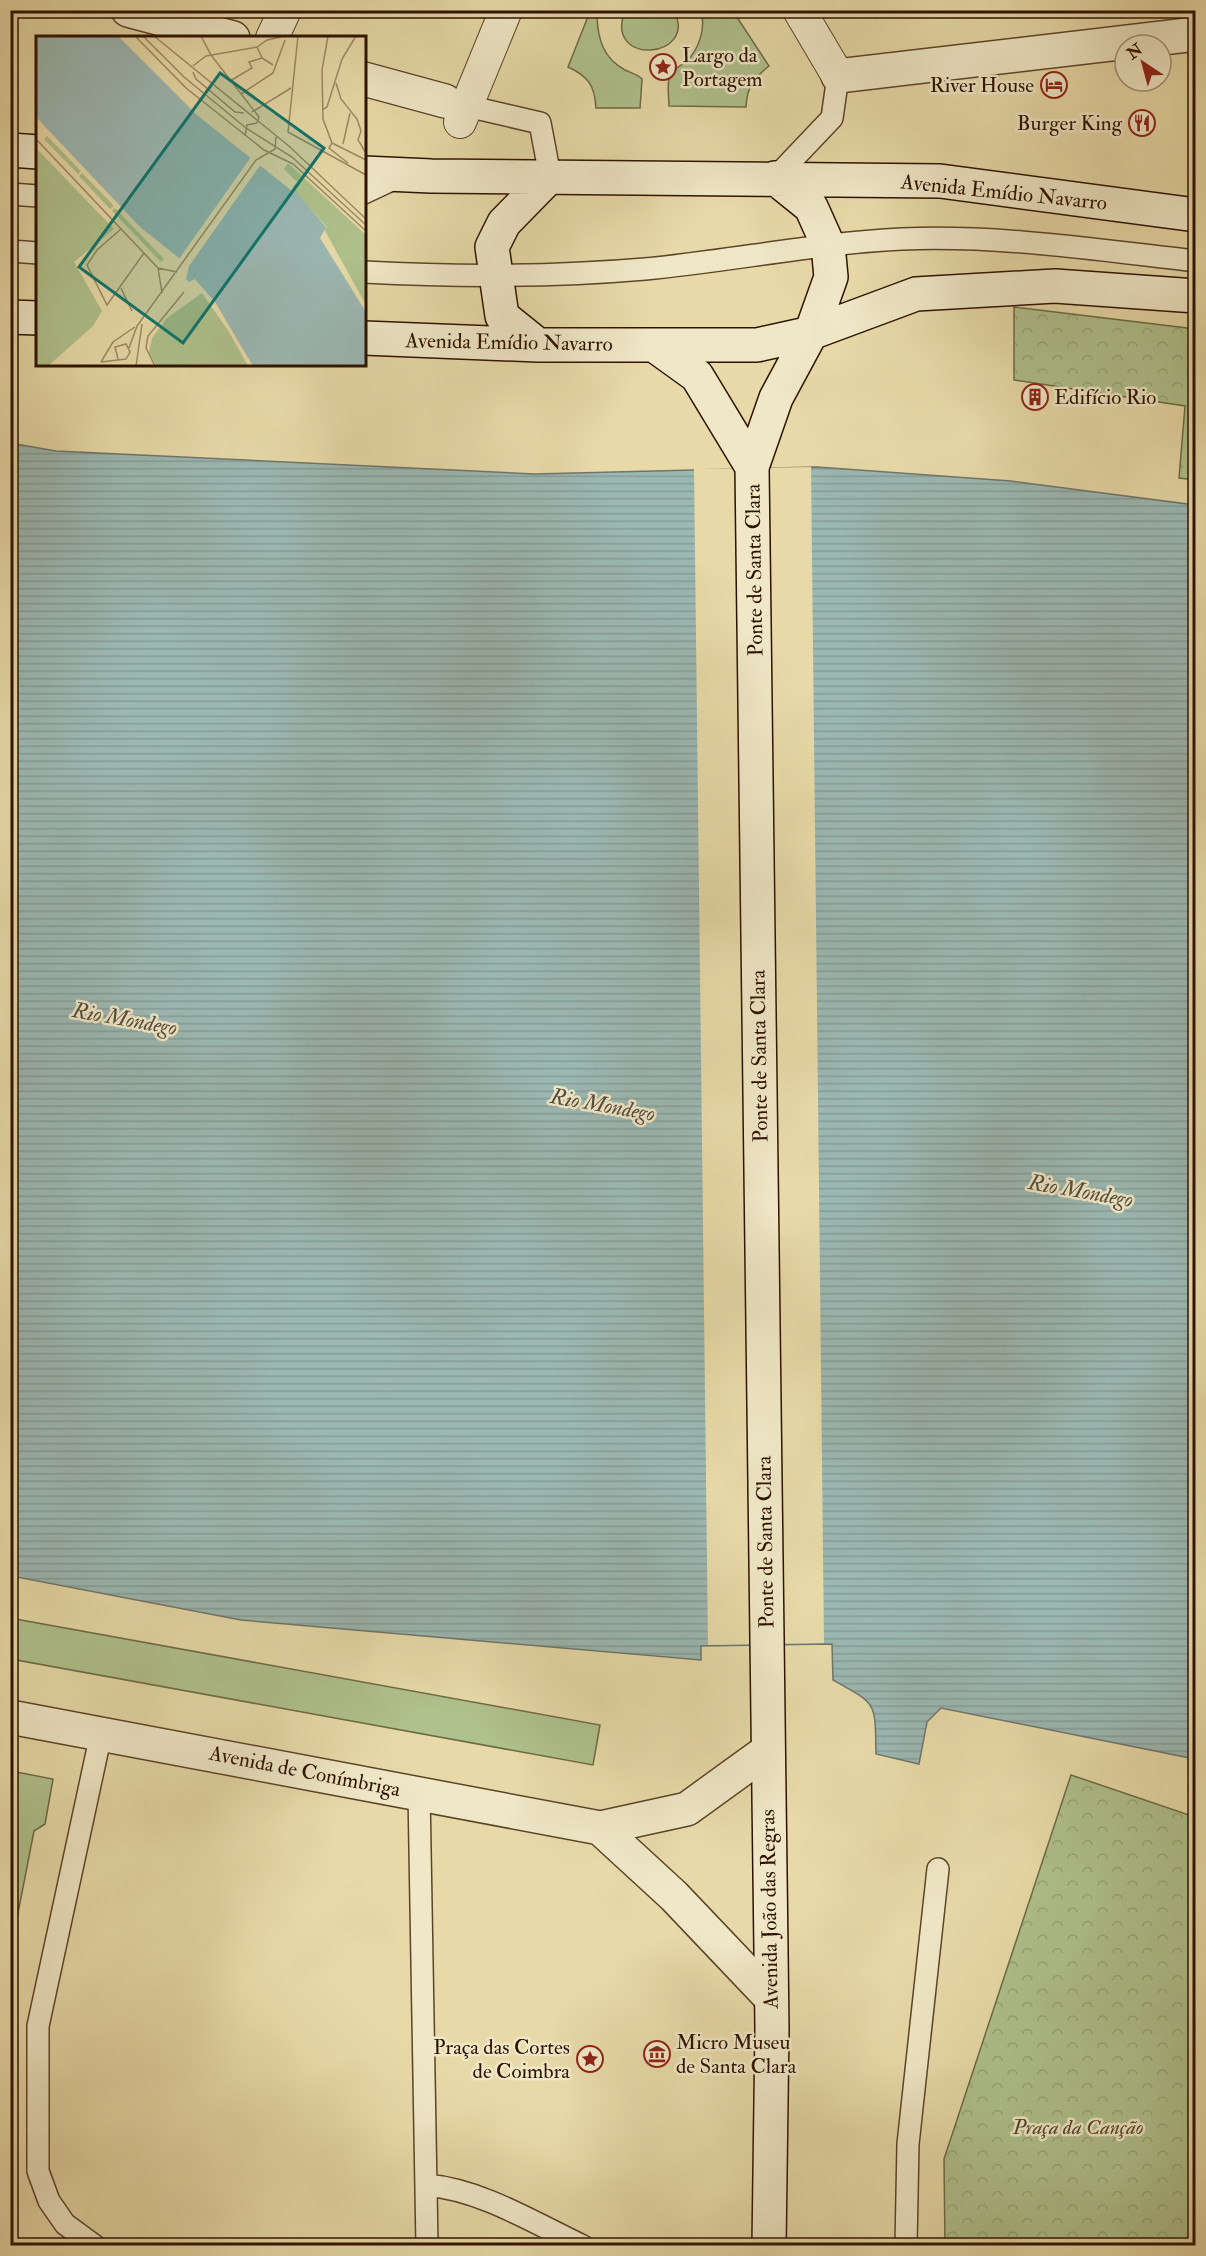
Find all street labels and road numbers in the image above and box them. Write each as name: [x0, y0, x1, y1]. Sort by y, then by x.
street label: Avenida Emídio Navarro: [898, 168, 1108, 217]
street label: Avenida Emídio Navarro: [404, 327, 613, 358]
street label: Ponte de Santa Clara: [739, 483, 770, 657]
street label: Ponte de Santa Clara: [744, 969, 775, 1143]
street label: Ponte de Santa Clara: [750, 1455, 781, 1629]
street label: Avenida de Conímbriga: [206, 1739, 403, 1803]
street label: Avenida João das Regras: [754, 1809, 785, 2010]

